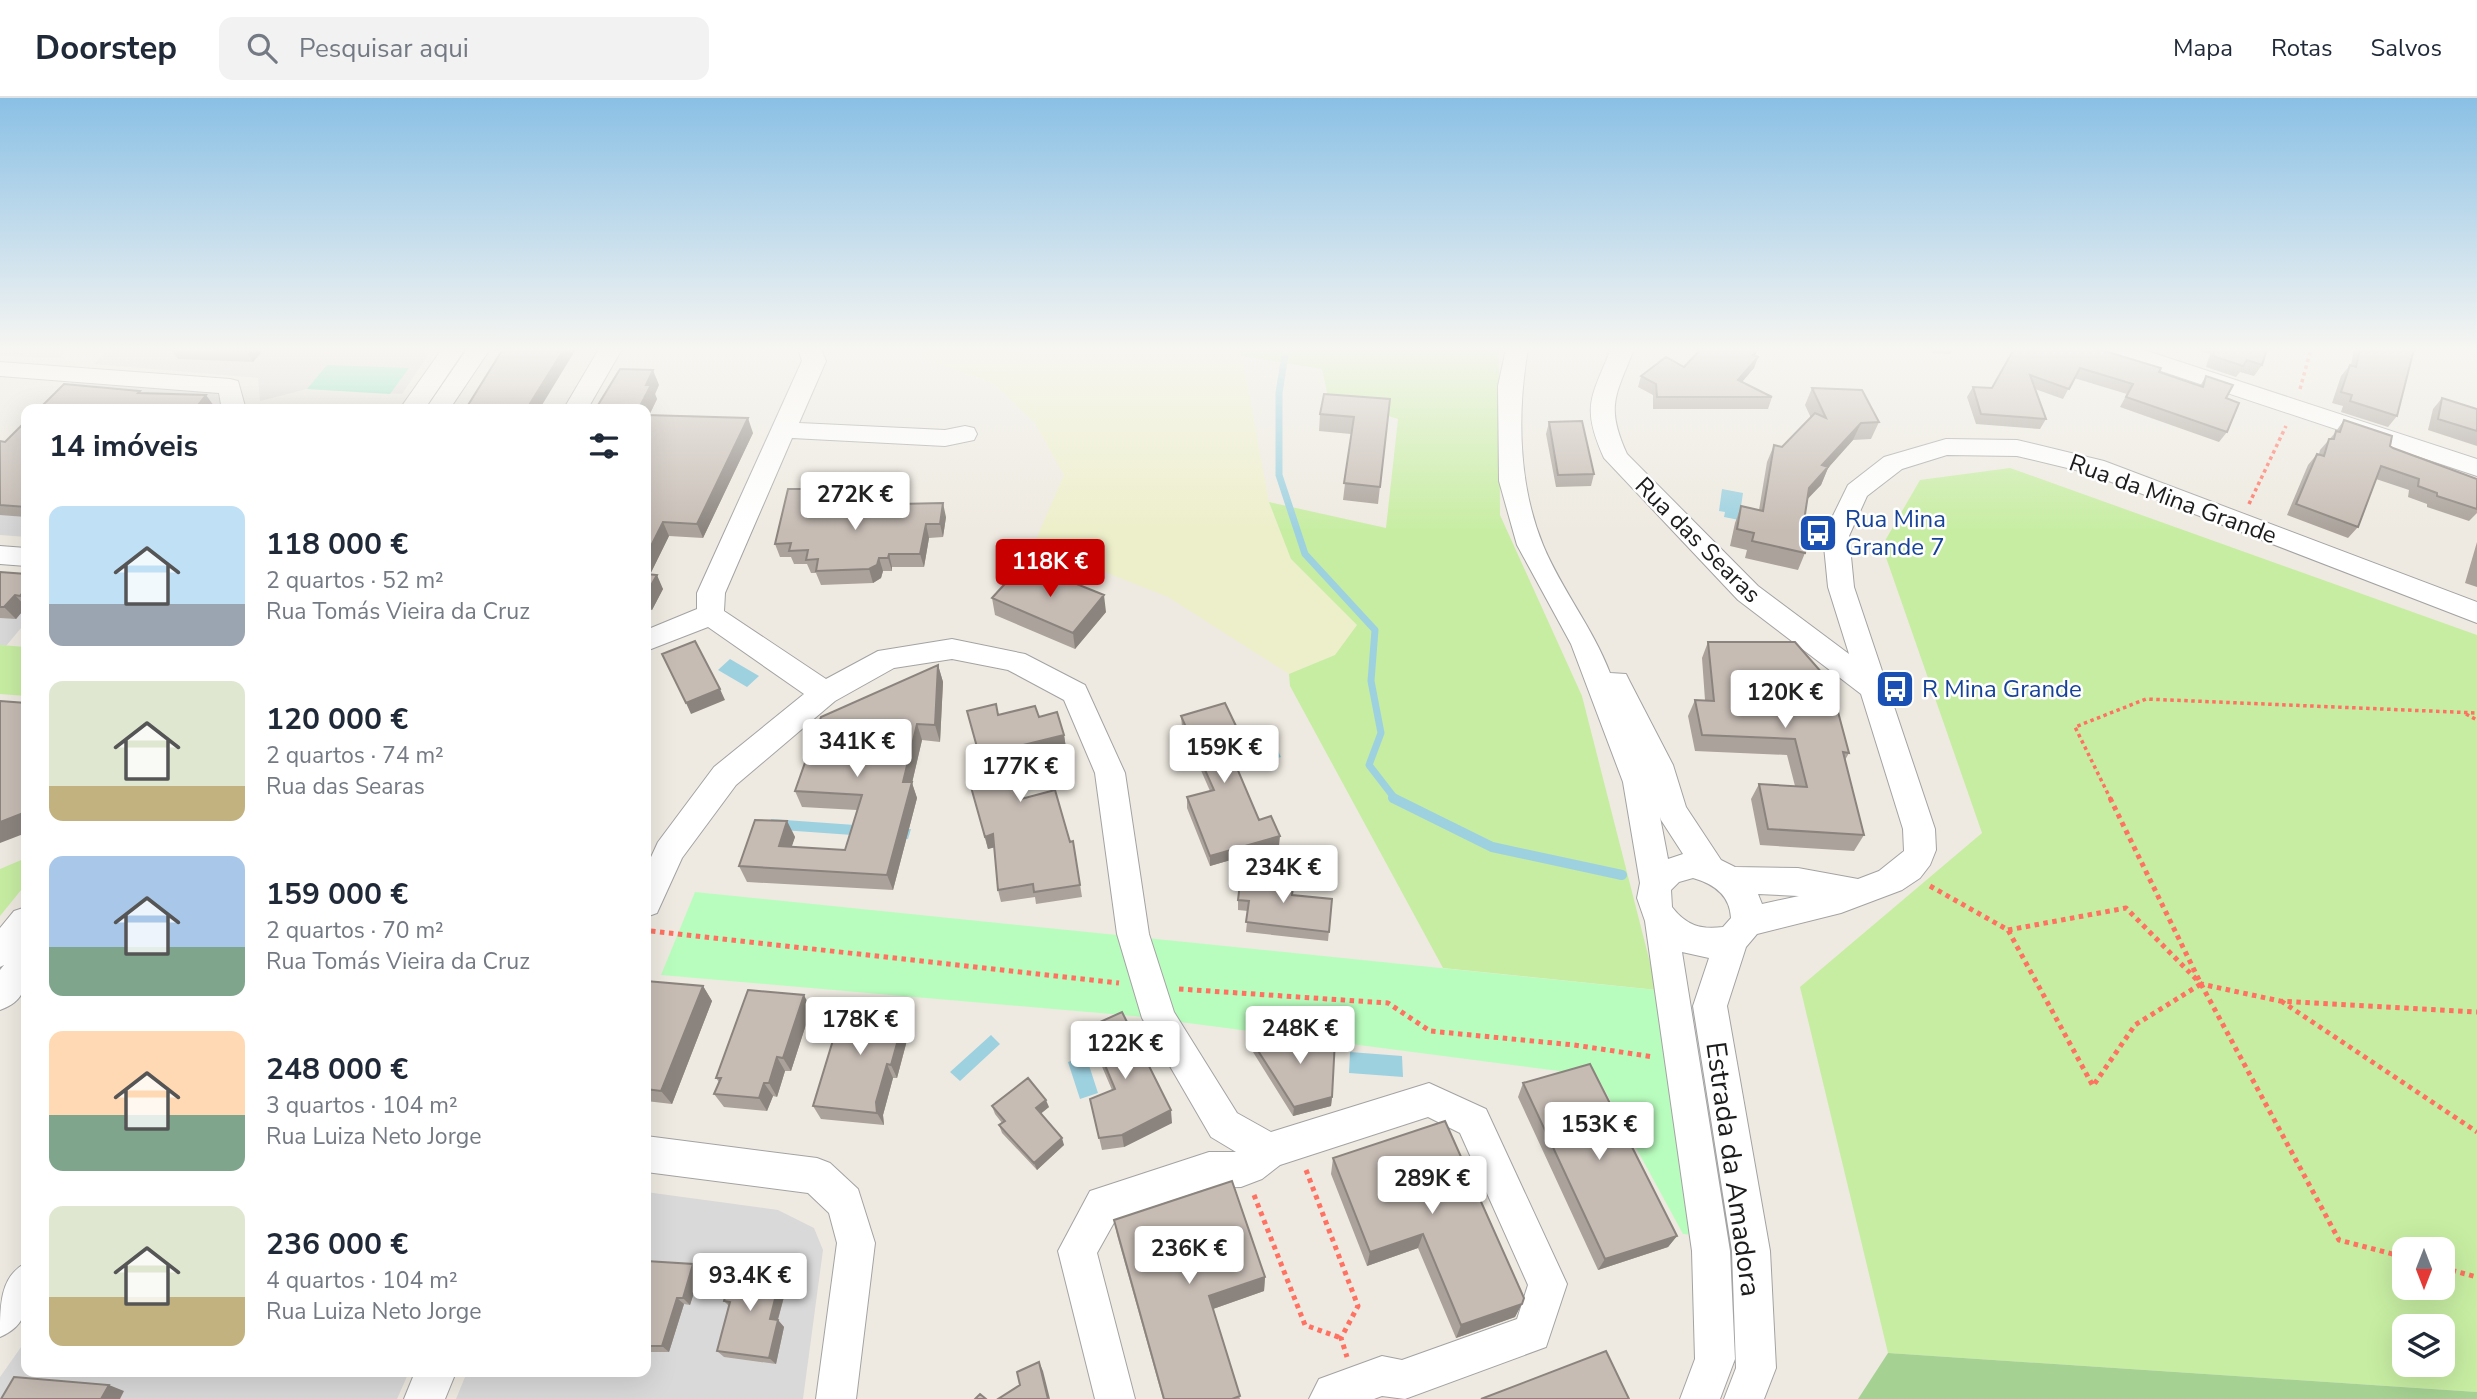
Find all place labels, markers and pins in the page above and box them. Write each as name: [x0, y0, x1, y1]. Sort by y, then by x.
pin: 272K €: [798, 472, 912, 532]
place label: Rua Mina Grande 7: [1845, 503, 1946, 563]
bus stop icon: Rua Mina Grande 7: [1797, 512, 1839, 554]
pin: 118K €: [993, 540, 1107, 599]
bus stop icon: R Mina Grande: [1874, 668, 1916, 710]
pin: 120K €: [1728, 670, 1842, 730]
place label: R Mina Grande: [1922, 673, 2082, 705]
pin: 341K €: [800, 720, 914, 779]
pin: 159K €: [1167, 726, 1281, 785]
pin: 177K €: [963, 744, 1077, 804]
pin: 234K €: [1226, 846, 1340, 905]
pin: 178K €: [803, 998, 917, 1057]
pin: 248K €: [1243, 1006, 1357, 1066]
pin: 122K €: [1068, 1021, 1182, 1081]
pin: 153K €: [1542, 1102, 1656, 1162]
pin: 289K €: [1375, 1156, 1489, 1216]
pin: 236K €: [1132, 1226, 1246, 1286]
pin: 93.4K €: [685, 1254, 815, 1313]

